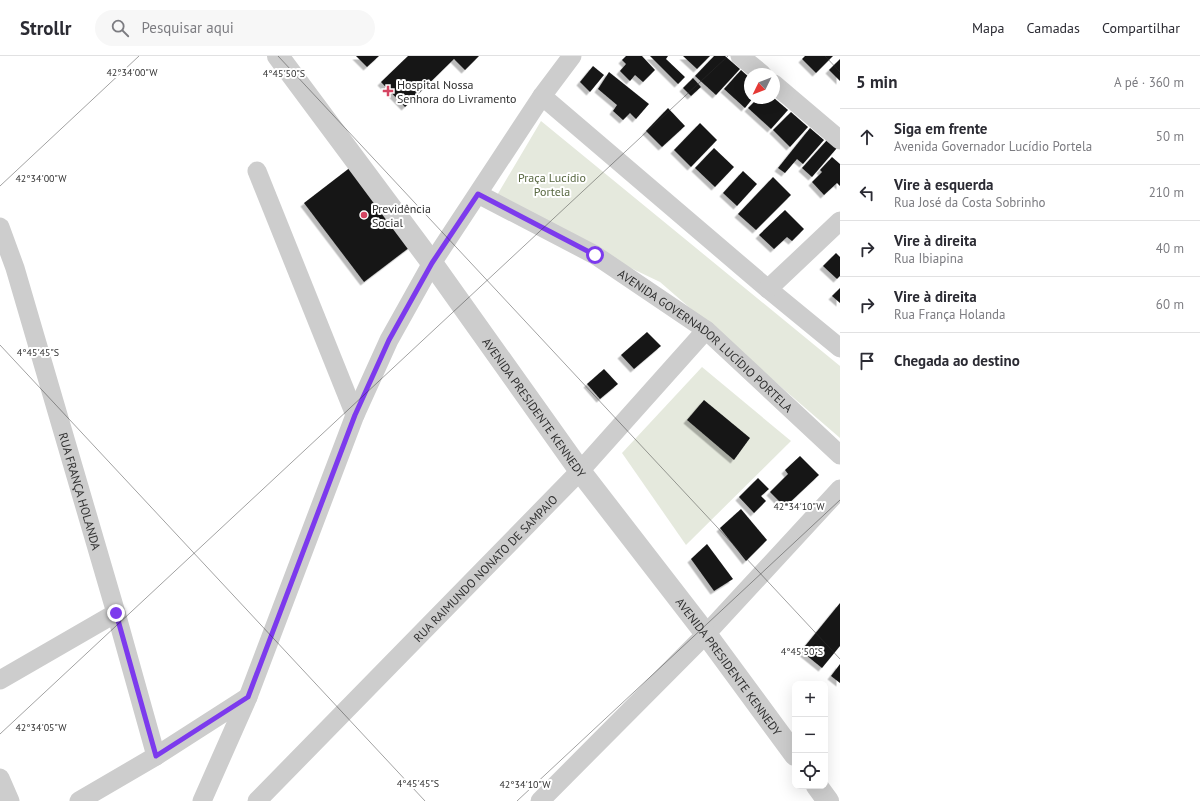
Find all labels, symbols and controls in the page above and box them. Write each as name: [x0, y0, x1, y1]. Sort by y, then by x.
search box: [95, 10, 375, 46]
text: Strollr: [20, 16, 71, 40]
icon: search: [109, 17, 131, 39]
text: Pesquisar aqui: [141, 18, 234, 37]
text: Mapa: [972, 19, 1005, 37]
text: Camadas: [1027, 19, 1080, 37]
text: Compartilhar: [1102, 19, 1180, 37]
text: 42°34'00"W: [106, 66, 158, 79]
text: 4°45'50"S: [263, 67, 305, 80]
north arrow: [744, 68, 780, 104]
text: 5 min: [856, 71, 897, 93]
text: A pé · 360 m: [1114, 74, 1184, 91]
place label: Hospital Nossa Senhora do Livramento: [397, 77, 516, 106]
marker: Hospital Nossa Senhora do Livramento: [382, 85, 394, 97]
text: Siga em frente: [894, 119, 987, 138]
icon: ahead: [856, 126, 878, 148]
text: 50 m: [1156, 128, 1184, 145]
text: Avenida Governador Lucídio Portela: [894, 138, 1092, 155]
park label: Praça Lucídio Portela: [518, 170, 586, 199]
text: 42°34'00"W: [15, 172, 67, 185]
text: Vire à esquerda: [894, 175, 993, 194]
icon: left: [856, 182, 878, 204]
text: 210 m: [1149, 184, 1184, 201]
text: Rua José da Costa Sobrinho: [894, 194, 1045, 211]
place label: Previdência Social: [372, 201, 431, 230]
marker: Previdência Social: [359, 210, 369, 220]
text: Vire à direita: [894, 231, 977, 250]
icon: right: [856, 238, 878, 260]
text: 40 m: [1156, 240, 1184, 257]
route start: [586, 246, 604, 264]
text: Rua Ibiapina: [894, 250, 963, 267]
street label: AVENIDA GOVERNADOR LUCÍDIO PORTELA: [615, 265, 796, 415]
text: Vire à direita: [894, 287, 977, 306]
icon: right: [856, 294, 878, 316]
text: 60 m: [1156, 296, 1184, 313]
text: Rua França Holanda: [894, 306, 1006, 323]
street label: AVENIDA PRESIDENTE KENNEDY: [480, 334, 590, 480]
text: 4°45'45"S: [17, 346, 59, 359]
icon: arrive: [856, 350, 878, 372]
text: Chegada ao destino: [894, 351, 1020, 370]
street label: RUA FRANÇA HOLANDA: [56, 431, 105, 551]
street label: RUA RAIMUNDO NONATO DE SAMPAIO: [410, 491, 560, 645]
text: 42°34'10"W: [773, 500, 825, 513]
street label: AVENIDA PRESIDENTE KENNEDY: [673, 594, 785, 738]
route end: [107, 604, 125, 622]
text: 4°45'50"S: [781, 645, 823, 658]
map controls: [792, 681, 828, 789]
button: +: [792, 681, 828, 717]
button: −: [792, 717, 828, 753]
text: 42°34'05"W: [15, 721, 67, 734]
button: locate: [792, 753, 828, 789]
text: 4°45'45"S: [397, 777, 439, 790]
text: 42°34'10"W: [499, 778, 551, 791]

